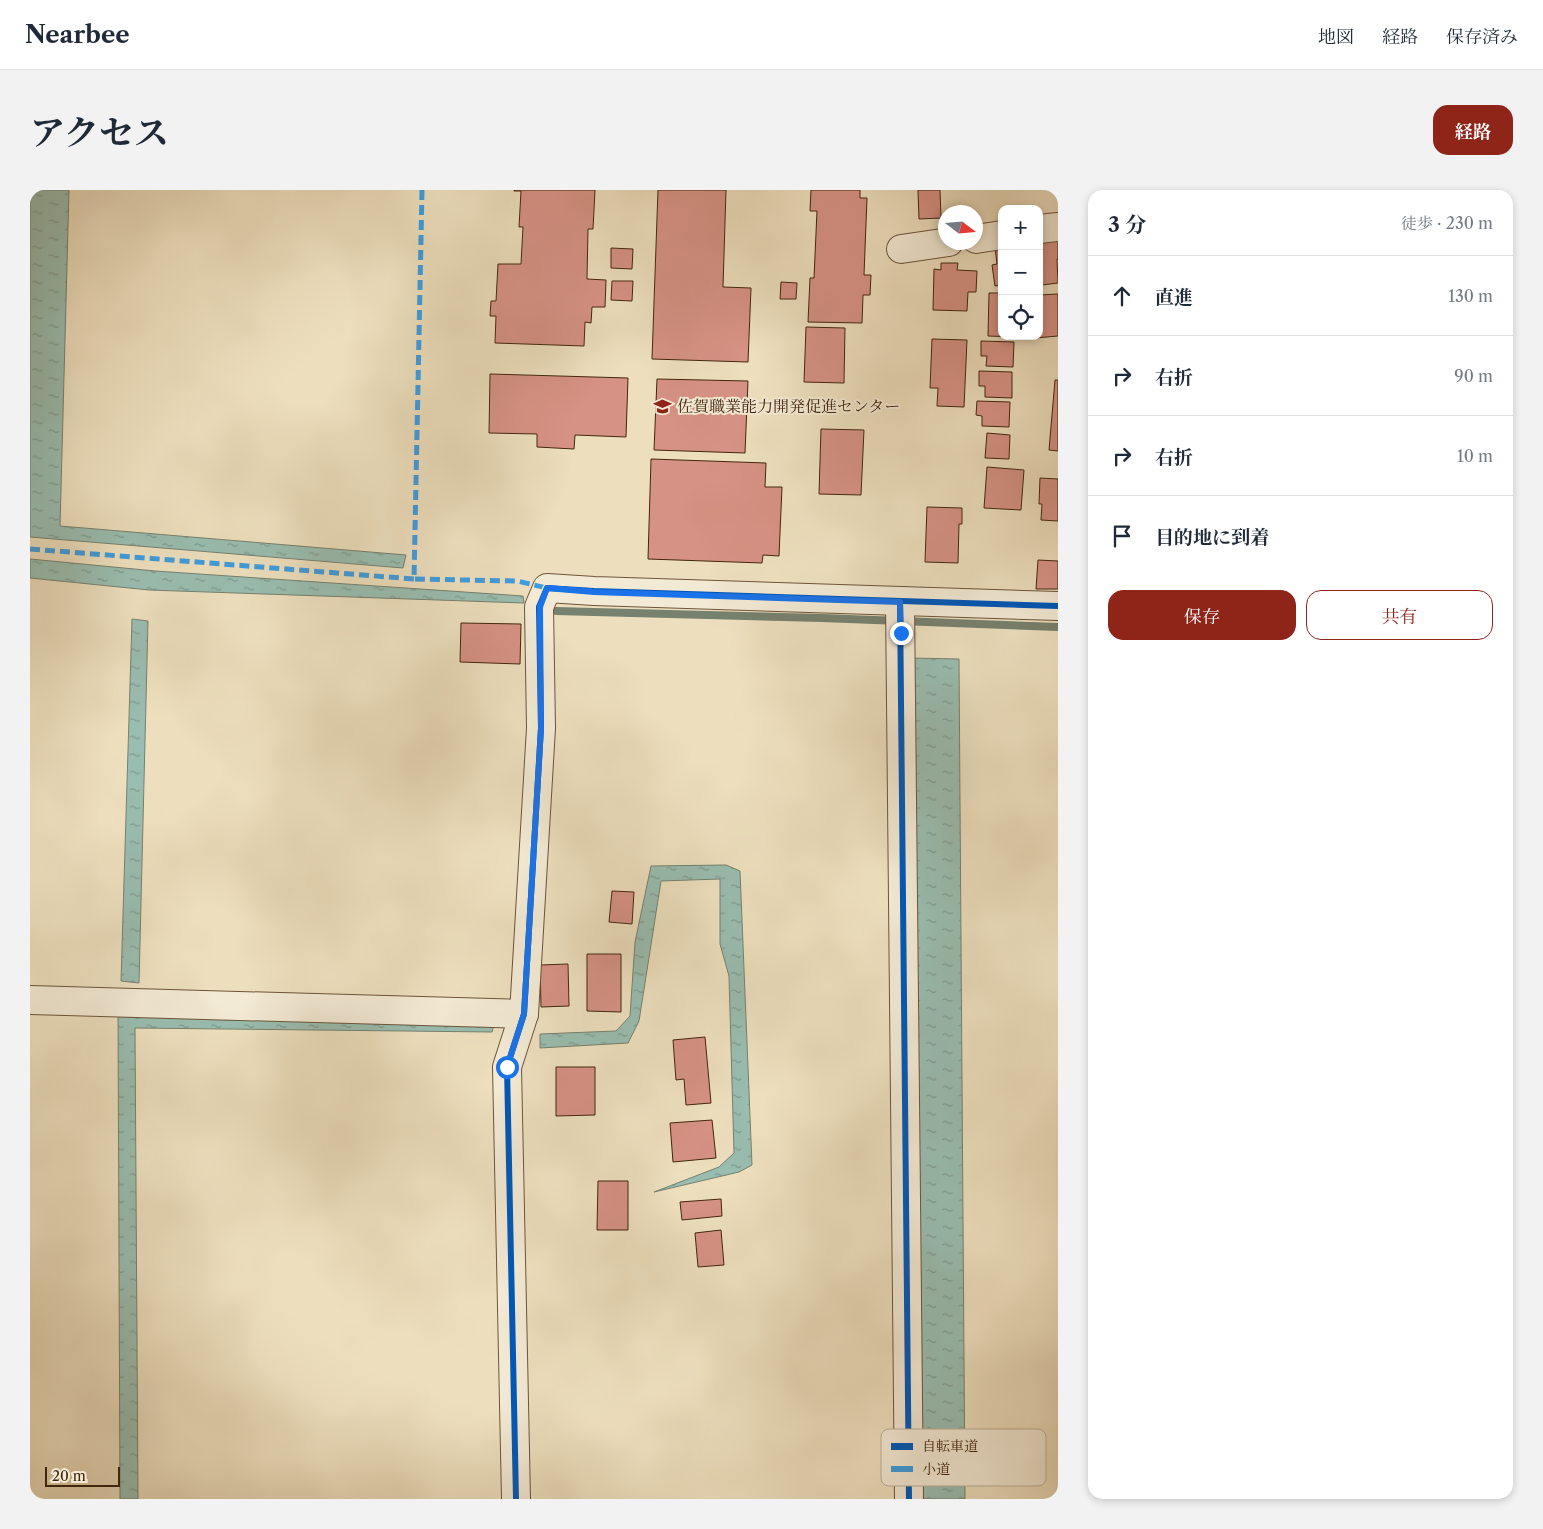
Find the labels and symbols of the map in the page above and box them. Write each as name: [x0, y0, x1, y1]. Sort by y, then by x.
north arrow: [938, 205, 983, 250]
school or university icon: 佐賀職業能力開発促進センター: [653, 396, 673, 416]
place label: 佐賀職業能力開発促進センター: [677, 396, 900, 416]
route end: [890, 622, 913, 645]
route start: [496, 1056, 519, 1079]
legend: [881, 1429, 1046, 1486]
text: 自転車道: [922, 1437, 978, 1455]
text: 小道: [922, 1460, 950, 1478]
scale bar: [45, 1464, 120, 1487]

